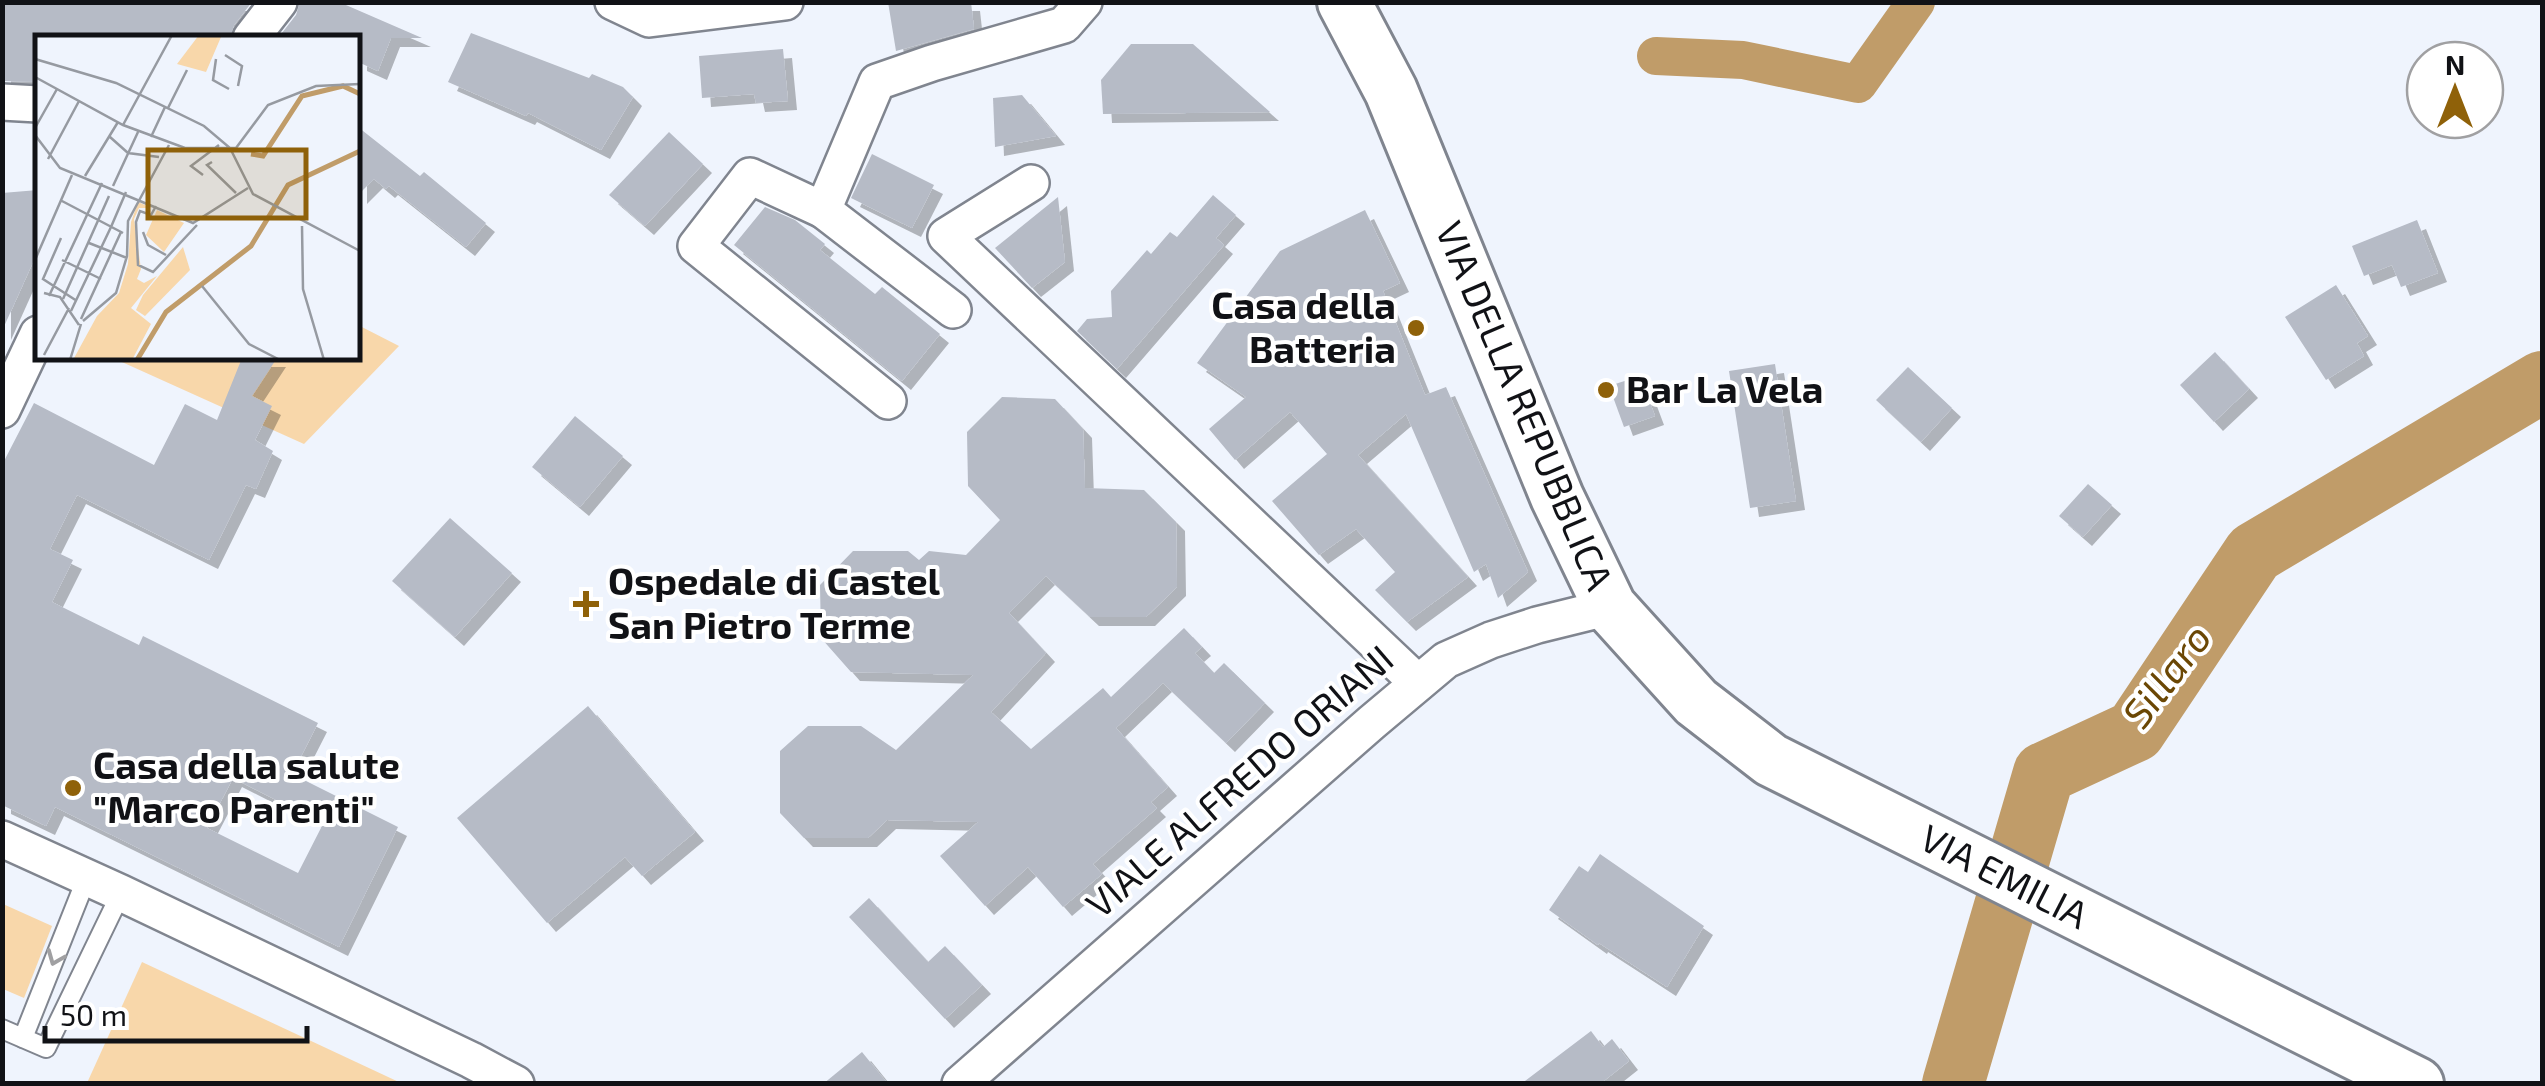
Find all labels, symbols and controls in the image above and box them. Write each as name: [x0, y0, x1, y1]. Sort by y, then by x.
inset map: [35, 35, 360, 360]
north arrow: [2405, 40, 2505, 140]
text: N: [2445, 47, 2465, 81]
street label: VIA DELLA REPUBBLICA: [1427, 214, 1624, 597]
place label: Casa della Batteria: [1211, 281, 1396, 371]
marker: Casa della Batteria: [1405, 317, 1427, 339]
place label: Bar La Vela: [1626, 365, 1823, 411]
marker: Bar La Vela: [1595, 379, 1617, 401]
place label: Ospedale di Castel San Pietro Terme: [608, 557, 941, 647]
marker: Ospedale di Castel San Pietro Terme: [573, 591, 599, 617]
water label: Sillaro: [2111, 614, 2220, 736]
street label: VIALE ALFREDO ORIANI: [1076, 635, 1402, 926]
place label: Casa della salute "Marco Parenti": [93, 741, 400, 831]
marker: Casa della salute "Marco Parenti": [62, 777, 84, 799]
street label: VIA EMILIA: [1913, 813, 2097, 937]
one-way arrow: [47, 948, 67, 966]
scale bar: [45, 981, 308, 1043]
text: 50 m: [60, 996, 127, 1032]

